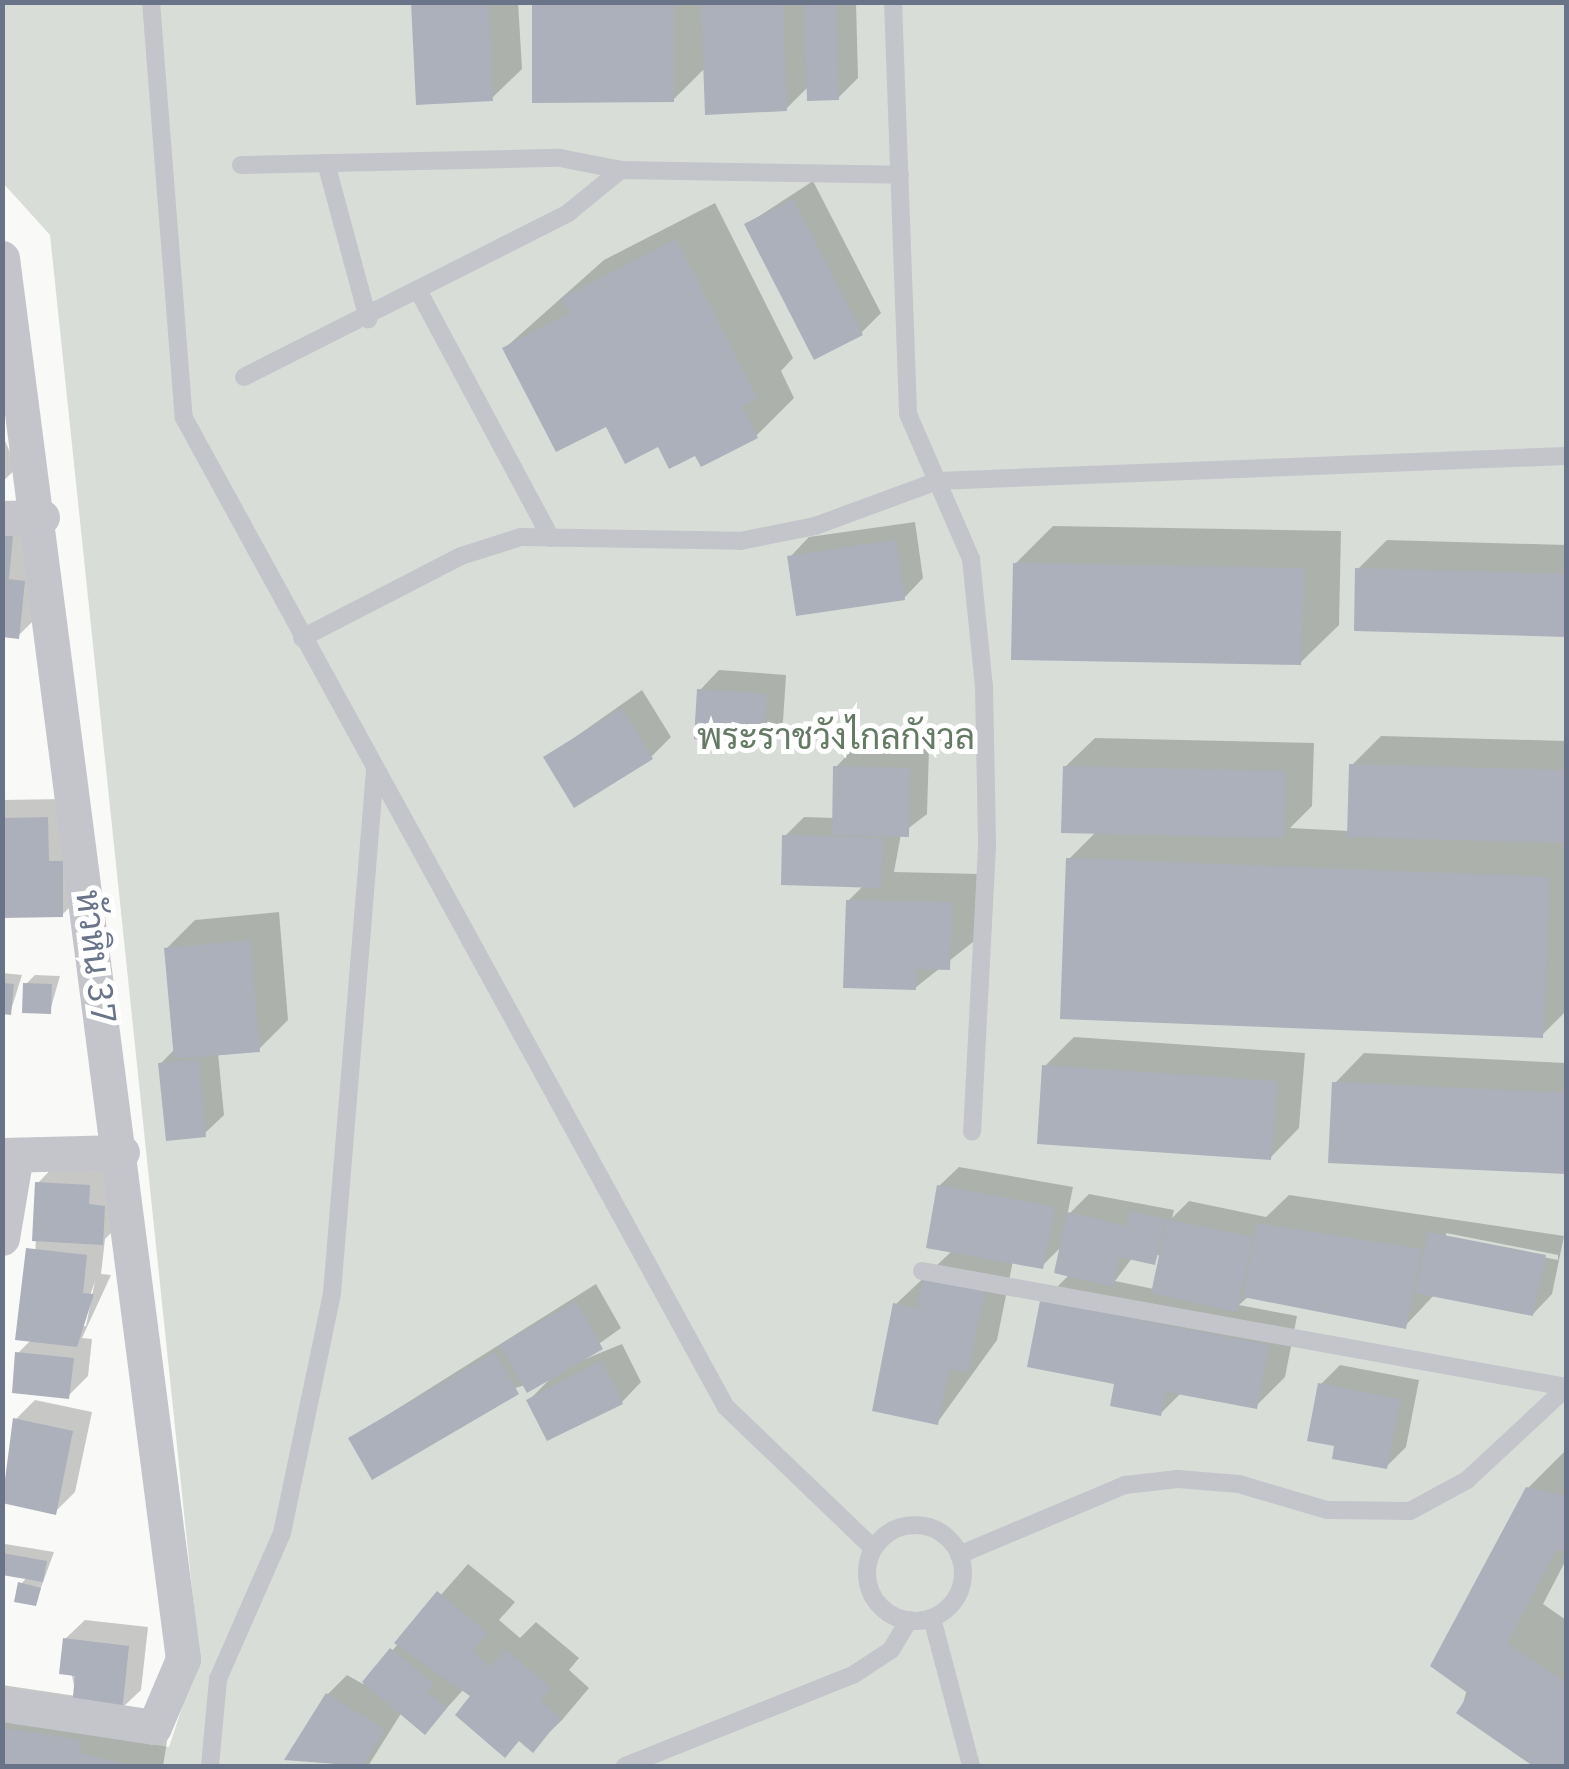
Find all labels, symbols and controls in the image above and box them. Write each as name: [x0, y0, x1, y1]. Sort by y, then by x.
park label: พระราชวังไกลกังวล: [697, 715, 975, 757]
street label: หัวหิน 37: [68, 887, 126, 1027]

